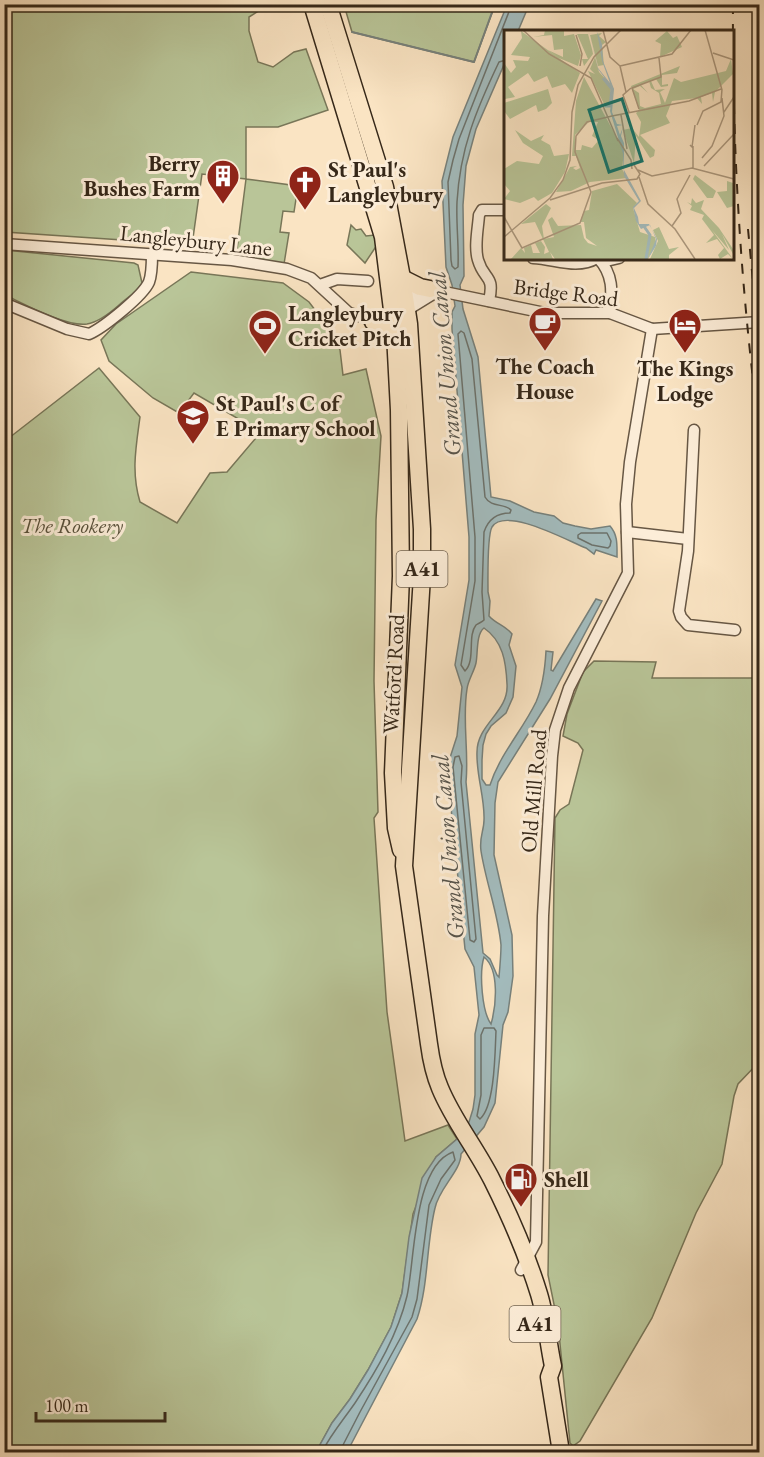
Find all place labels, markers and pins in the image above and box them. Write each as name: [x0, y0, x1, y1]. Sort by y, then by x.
place label: Berry Bushes Farm: [84, 149, 200, 203]
place label: St Paul's Langleybury: [328, 155, 444, 209]
building icon: Berry Bushes Farm: [205, 158, 241, 205]
church icon: St Paul's Langleybury: [287, 164, 323, 211]
place label: Langleybury Cricket Pitch: [288, 299, 412, 353]
cafe icon: The Coach House: [527, 305, 563, 352]
hotel icon: The Kings Lodge: [667, 307, 703, 354]
sports icon: Langleybury Cricket Pitch: [247, 308, 283, 355]
place label: The Coach House: [495, 352, 595, 406]
place label: The Kings Lodge: [637, 354, 733, 408]
place label: St Paul's C of E Primary School: [216, 389, 375, 443]
school or university icon: St Paul's C of E Primary School: [175, 398, 211, 445]
fuel station icon: Shell: [503, 1161, 539, 1208]
place label: Shell: [544, 1165, 589, 1194]

